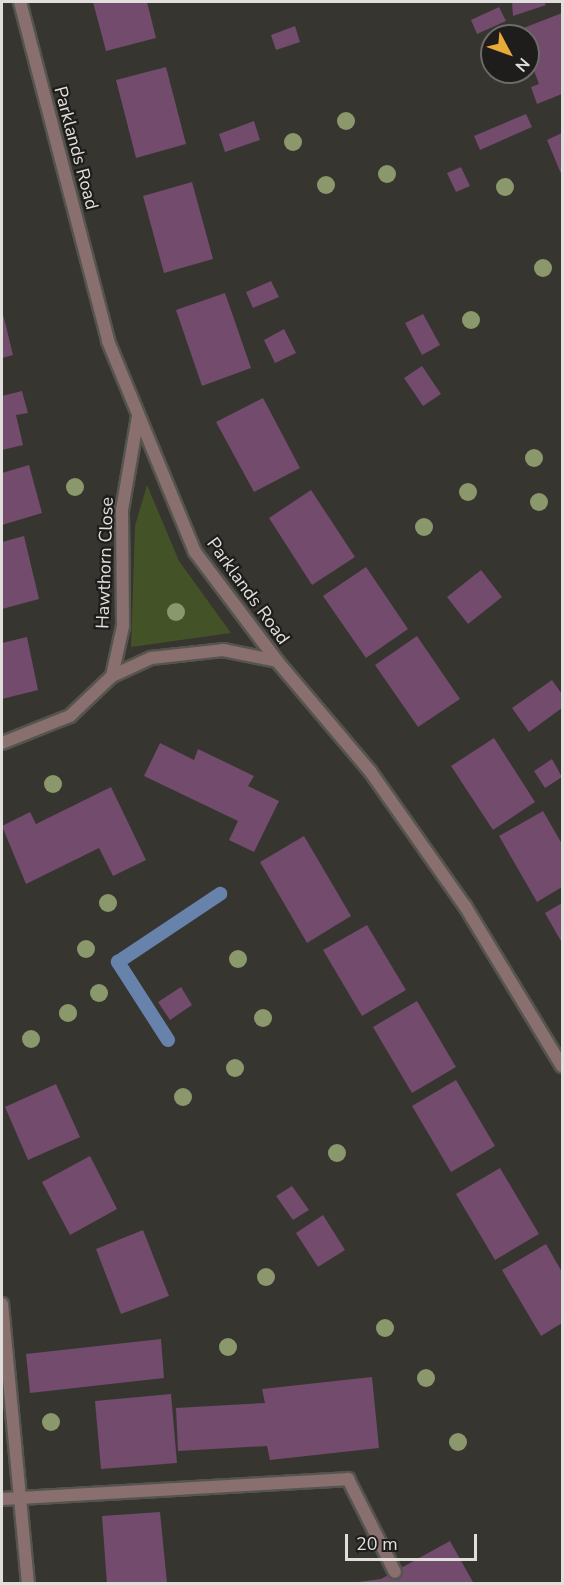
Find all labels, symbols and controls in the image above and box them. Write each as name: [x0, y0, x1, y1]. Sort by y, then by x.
north arrow: [480, 24, 540, 84]
text: N: [510, 53, 534, 76]
street label: Parklands Road: [49, 84, 103, 212]
street label: Hawthorn Close: [92, 497, 118, 629]
street label: Parklands Road: [202, 533, 294, 649]
scale bar: [348, 1522, 480, 1560]
text: 20 m: [356, 1532, 398, 1556]

